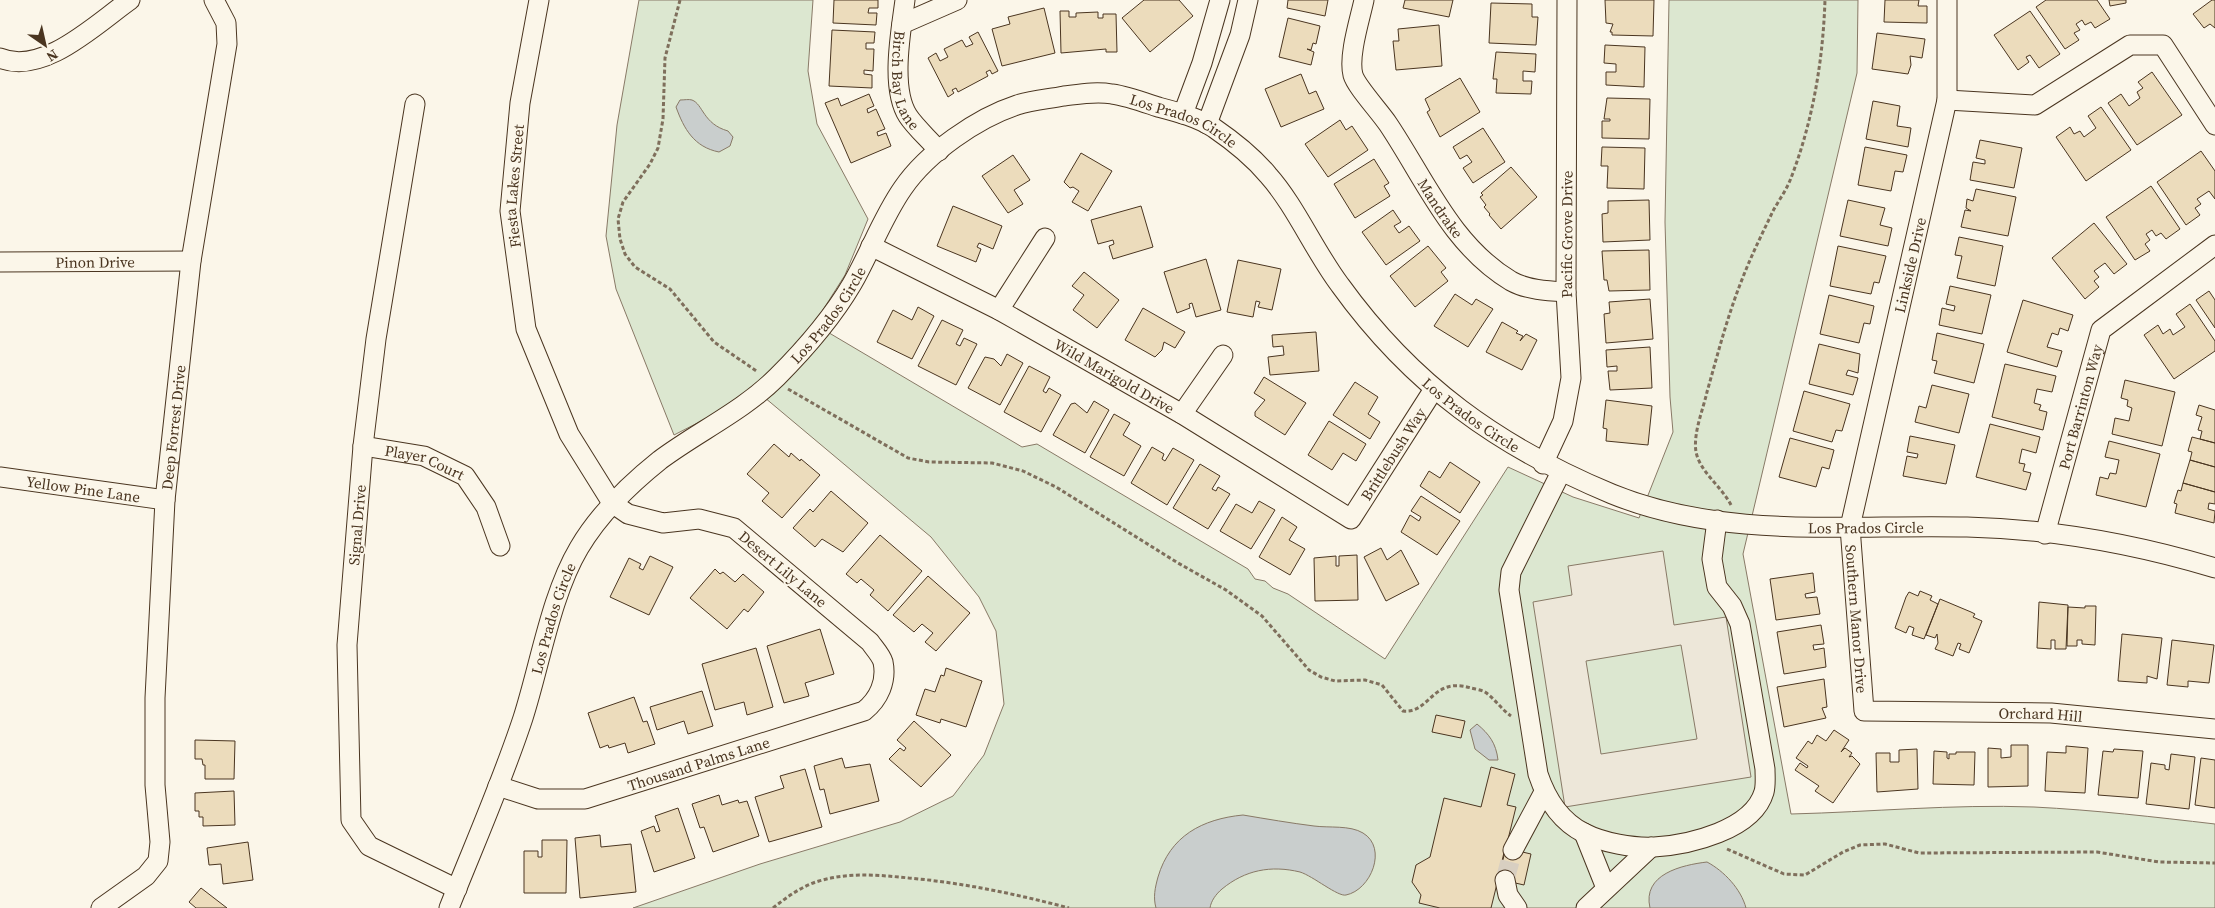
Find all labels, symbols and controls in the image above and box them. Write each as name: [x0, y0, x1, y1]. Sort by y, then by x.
north arrow: [20, 20, 70, 70]
street label: Birch Bay Lane: [887, 30, 925, 135]
text: N: [42, 45, 62, 67]
street label: Los Prados Circle: [1127, 88, 1242, 152]
street label: Fiesta Lakes Street: [499, 123, 528, 249]
street label: Pacific Grove Drive: [1555, 170, 1577, 299]
street label: Mandrake: [1413, 174, 1469, 243]
street label: Linkside Drive: [1889, 215, 1931, 315]
street label: Pinon Drive: [55, 251, 135, 272]
street label: Los Prados Circle: [785, 262, 870, 368]
street label: Wild Marigold Drive: [1051, 333, 1179, 418]
street label: Port Barrinton Way: [2053, 341, 2107, 472]
street label: Deep Forrest Drive: [156, 363, 190, 491]
street label: Los Prados Circle: [1418, 372, 1524, 457]
street label: Brittlebush Way: [1355, 403, 1430, 504]
street label: Player Court: [383, 439, 468, 485]
street label: Yellow Pine Lane: [25, 470, 142, 507]
street label: Signal Drive: [343, 484, 371, 566]
street label: Los Prados Circle: [1808, 516, 1924, 538]
street label: Desert Lily Lane: [734, 526, 832, 612]
street label: Southern Manor Drive: [1841, 544, 1873, 694]
street label: Los Prados Circle: [525, 559, 580, 676]
street label: Orchard Hill: [1998, 702, 2084, 727]
street label: Thousand Palms Lane: [625, 731, 772, 795]

